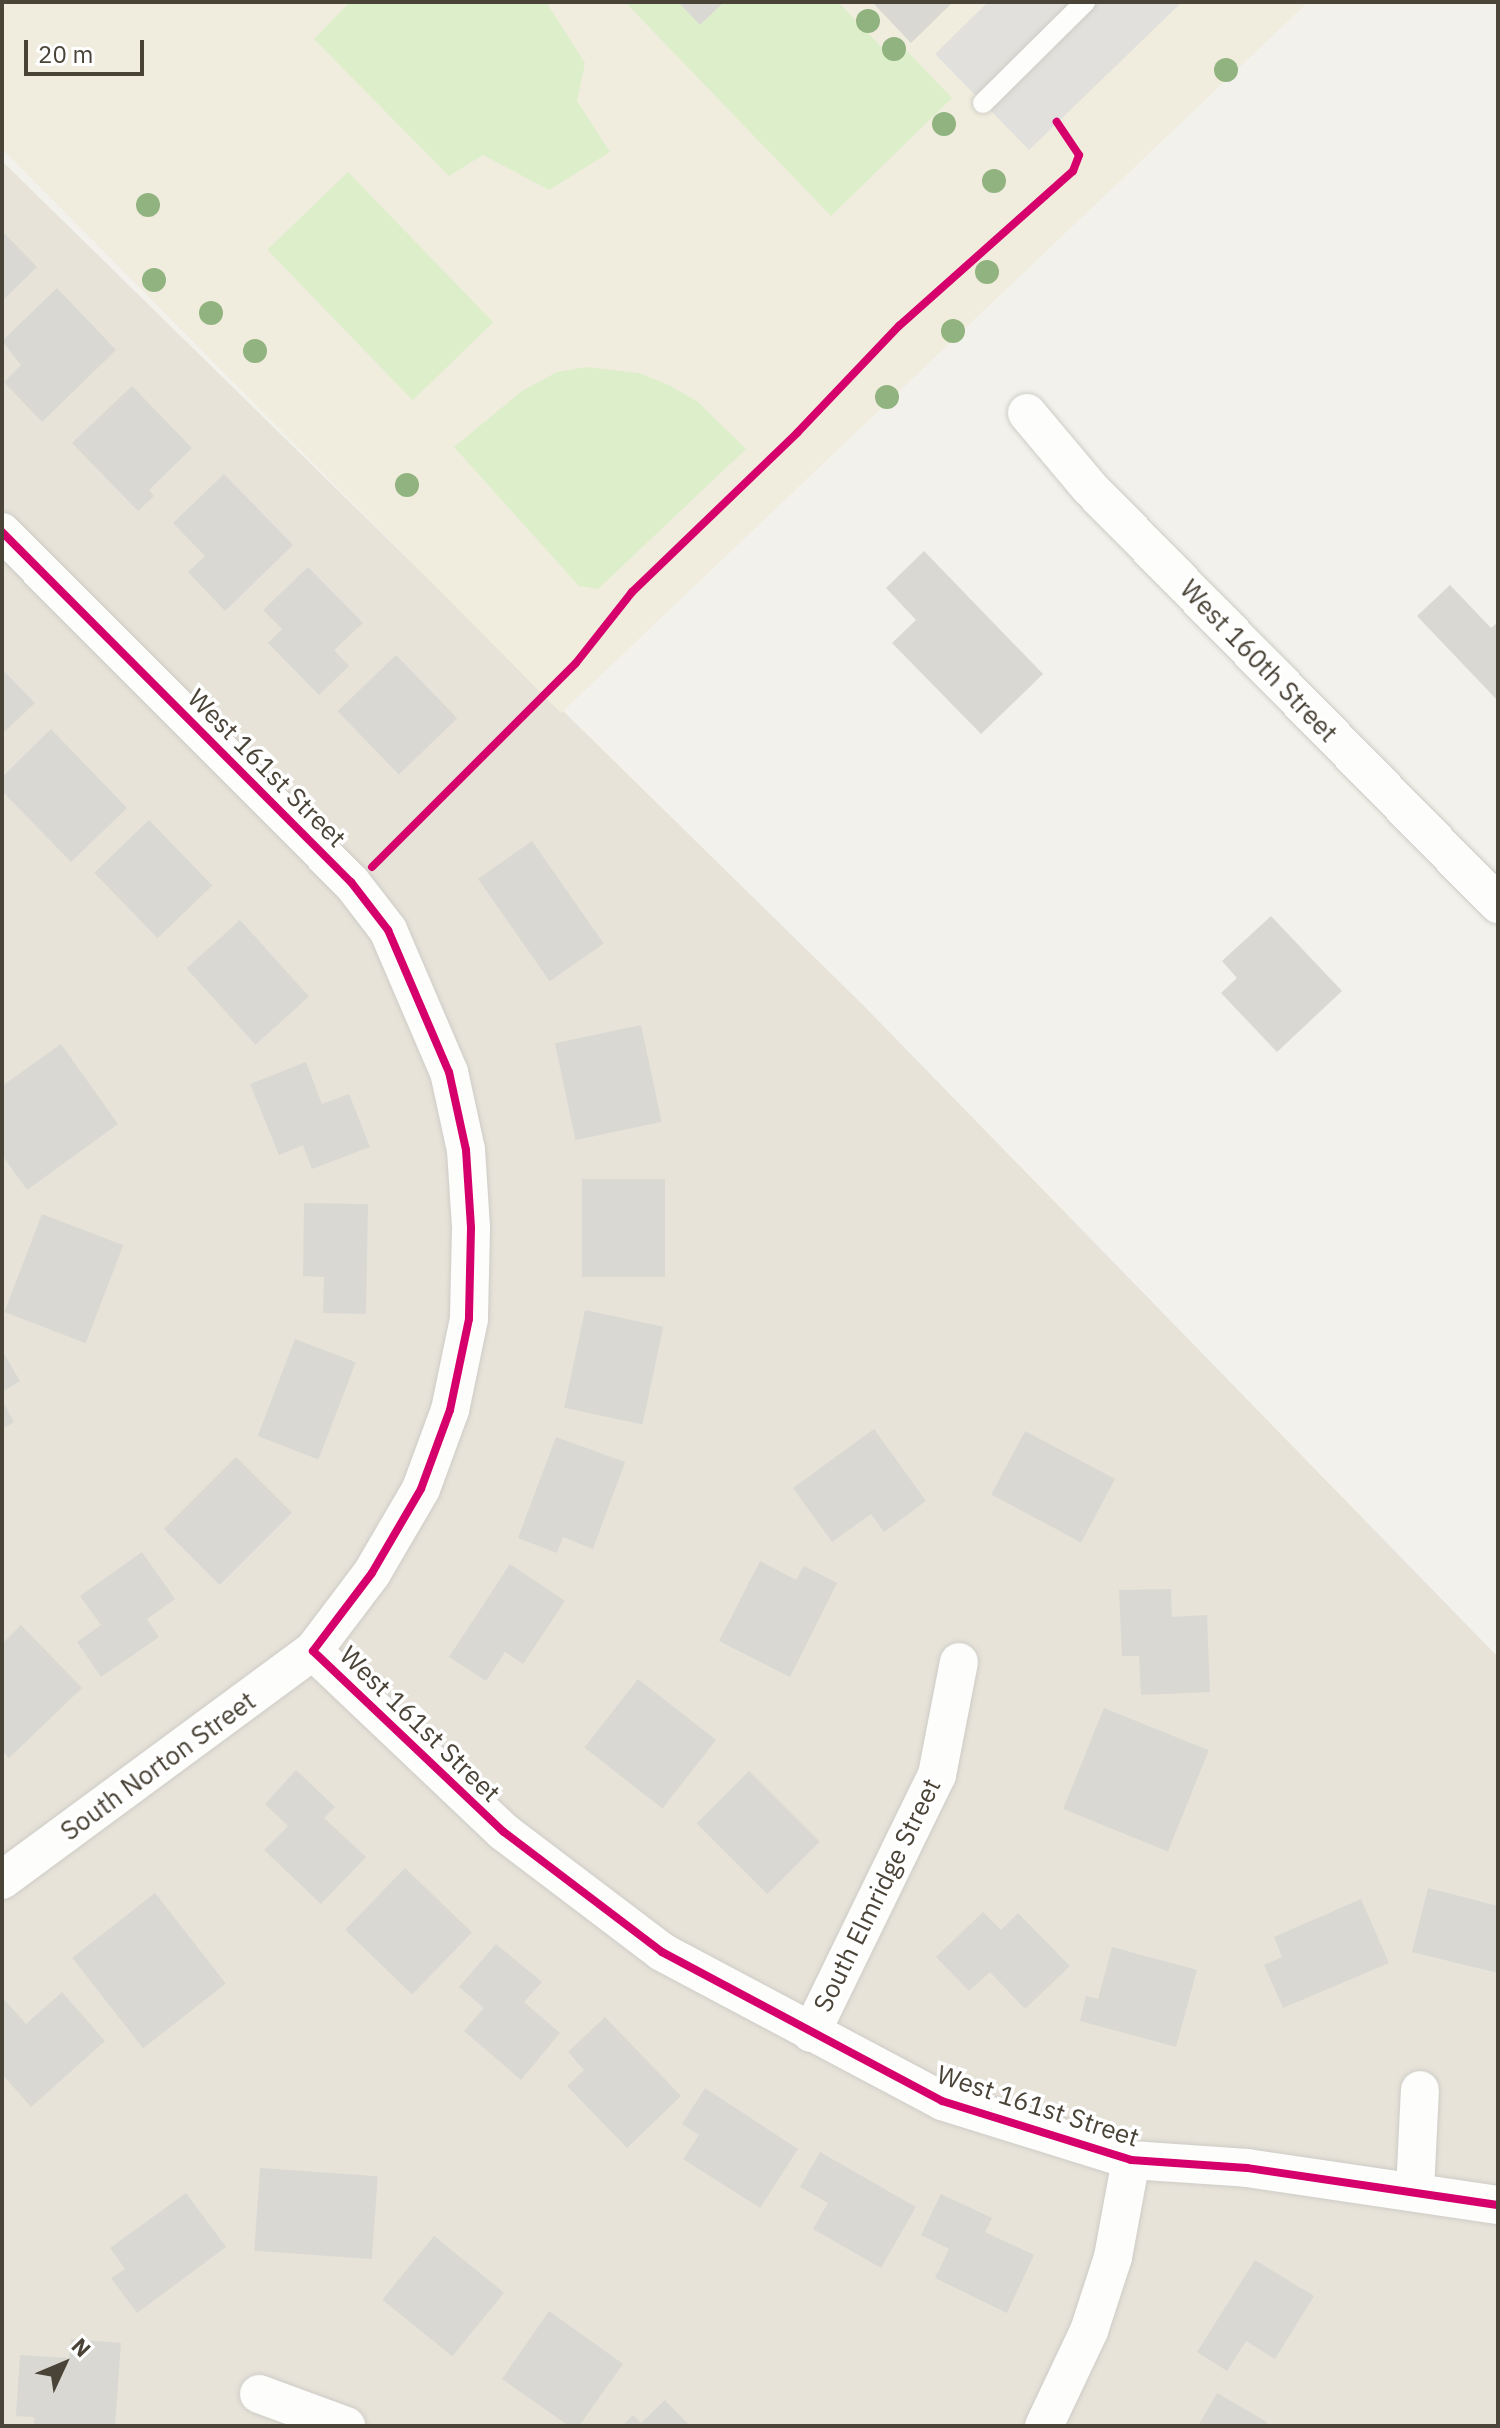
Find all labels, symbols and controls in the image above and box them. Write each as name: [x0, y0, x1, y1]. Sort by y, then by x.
scale bar: [28, 24, 148, 74]
text: 20 m: [38, 38, 93, 70]
street label: West 160th Street: [1174, 574, 1344, 748]
street label: West 161st Street: [181, 682, 353, 854]
street label: West 161st Street: [333, 1640, 507, 1808]
street label: South Norton Street: [55, 1685, 261, 1847]
street label: South Elmridge Street: [807, 1773, 947, 2017]
street label: West 161st Street: [933, 2059, 1143, 2153]
north arrow: [24, 2324, 104, 2404]
text: N: [66, 2331, 98, 2363]

